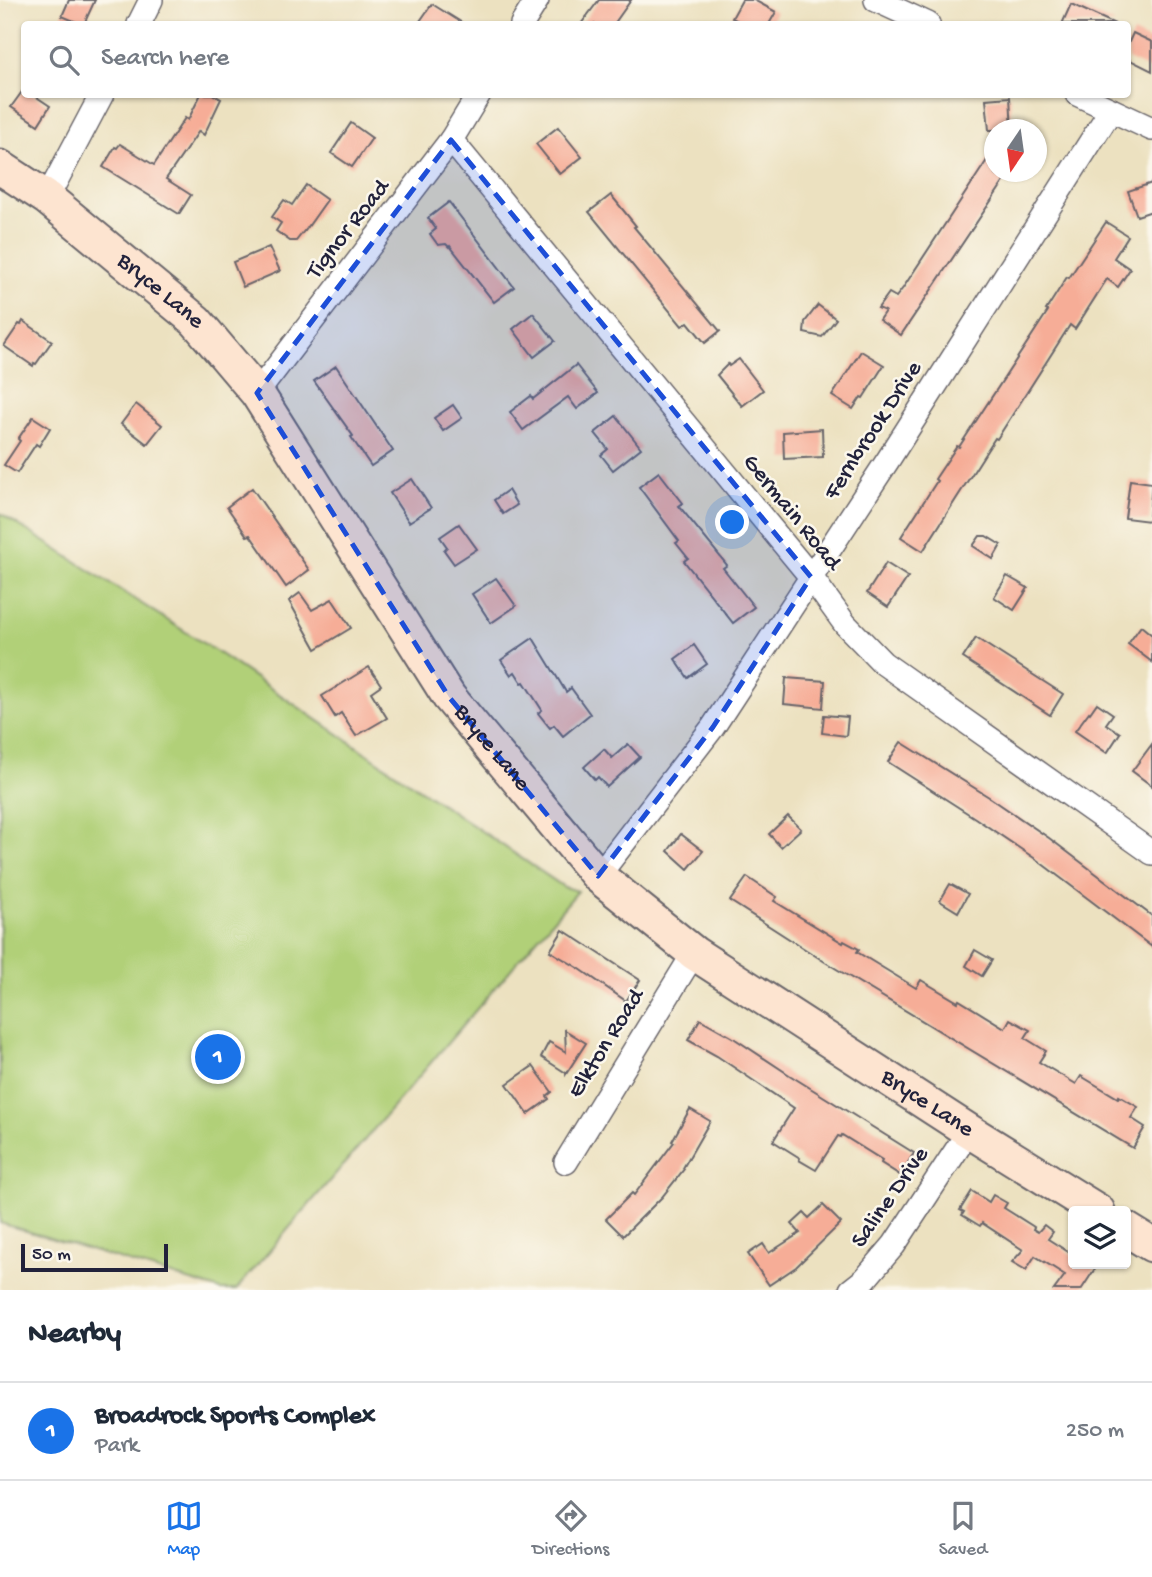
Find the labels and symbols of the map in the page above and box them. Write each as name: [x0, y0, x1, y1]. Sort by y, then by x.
north arrow: [984, 119, 1047, 182]
street label: Tignor Road: [300, 173, 398, 287]
street label: Bryce Lane: [110, 246, 210, 336]
street label: Fernbrook Drive: [818, 356, 930, 507]
street label: Germain Road: [735, 449, 848, 578]
your location: [715, 505, 749, 539]
street label: Bryce Lane: [446, 698, 537, 798]
street label: Elkton Road: [562, 983, 653, 1104]
pin: 1: [195, 1031, 241, 1083]
street label: Bryce Lane: [874, 1063, 979, 1145]
street label: Saline Drive: [846, 1141, 937, 1254]
scale bar: [21, 1241, 168, 1273]

